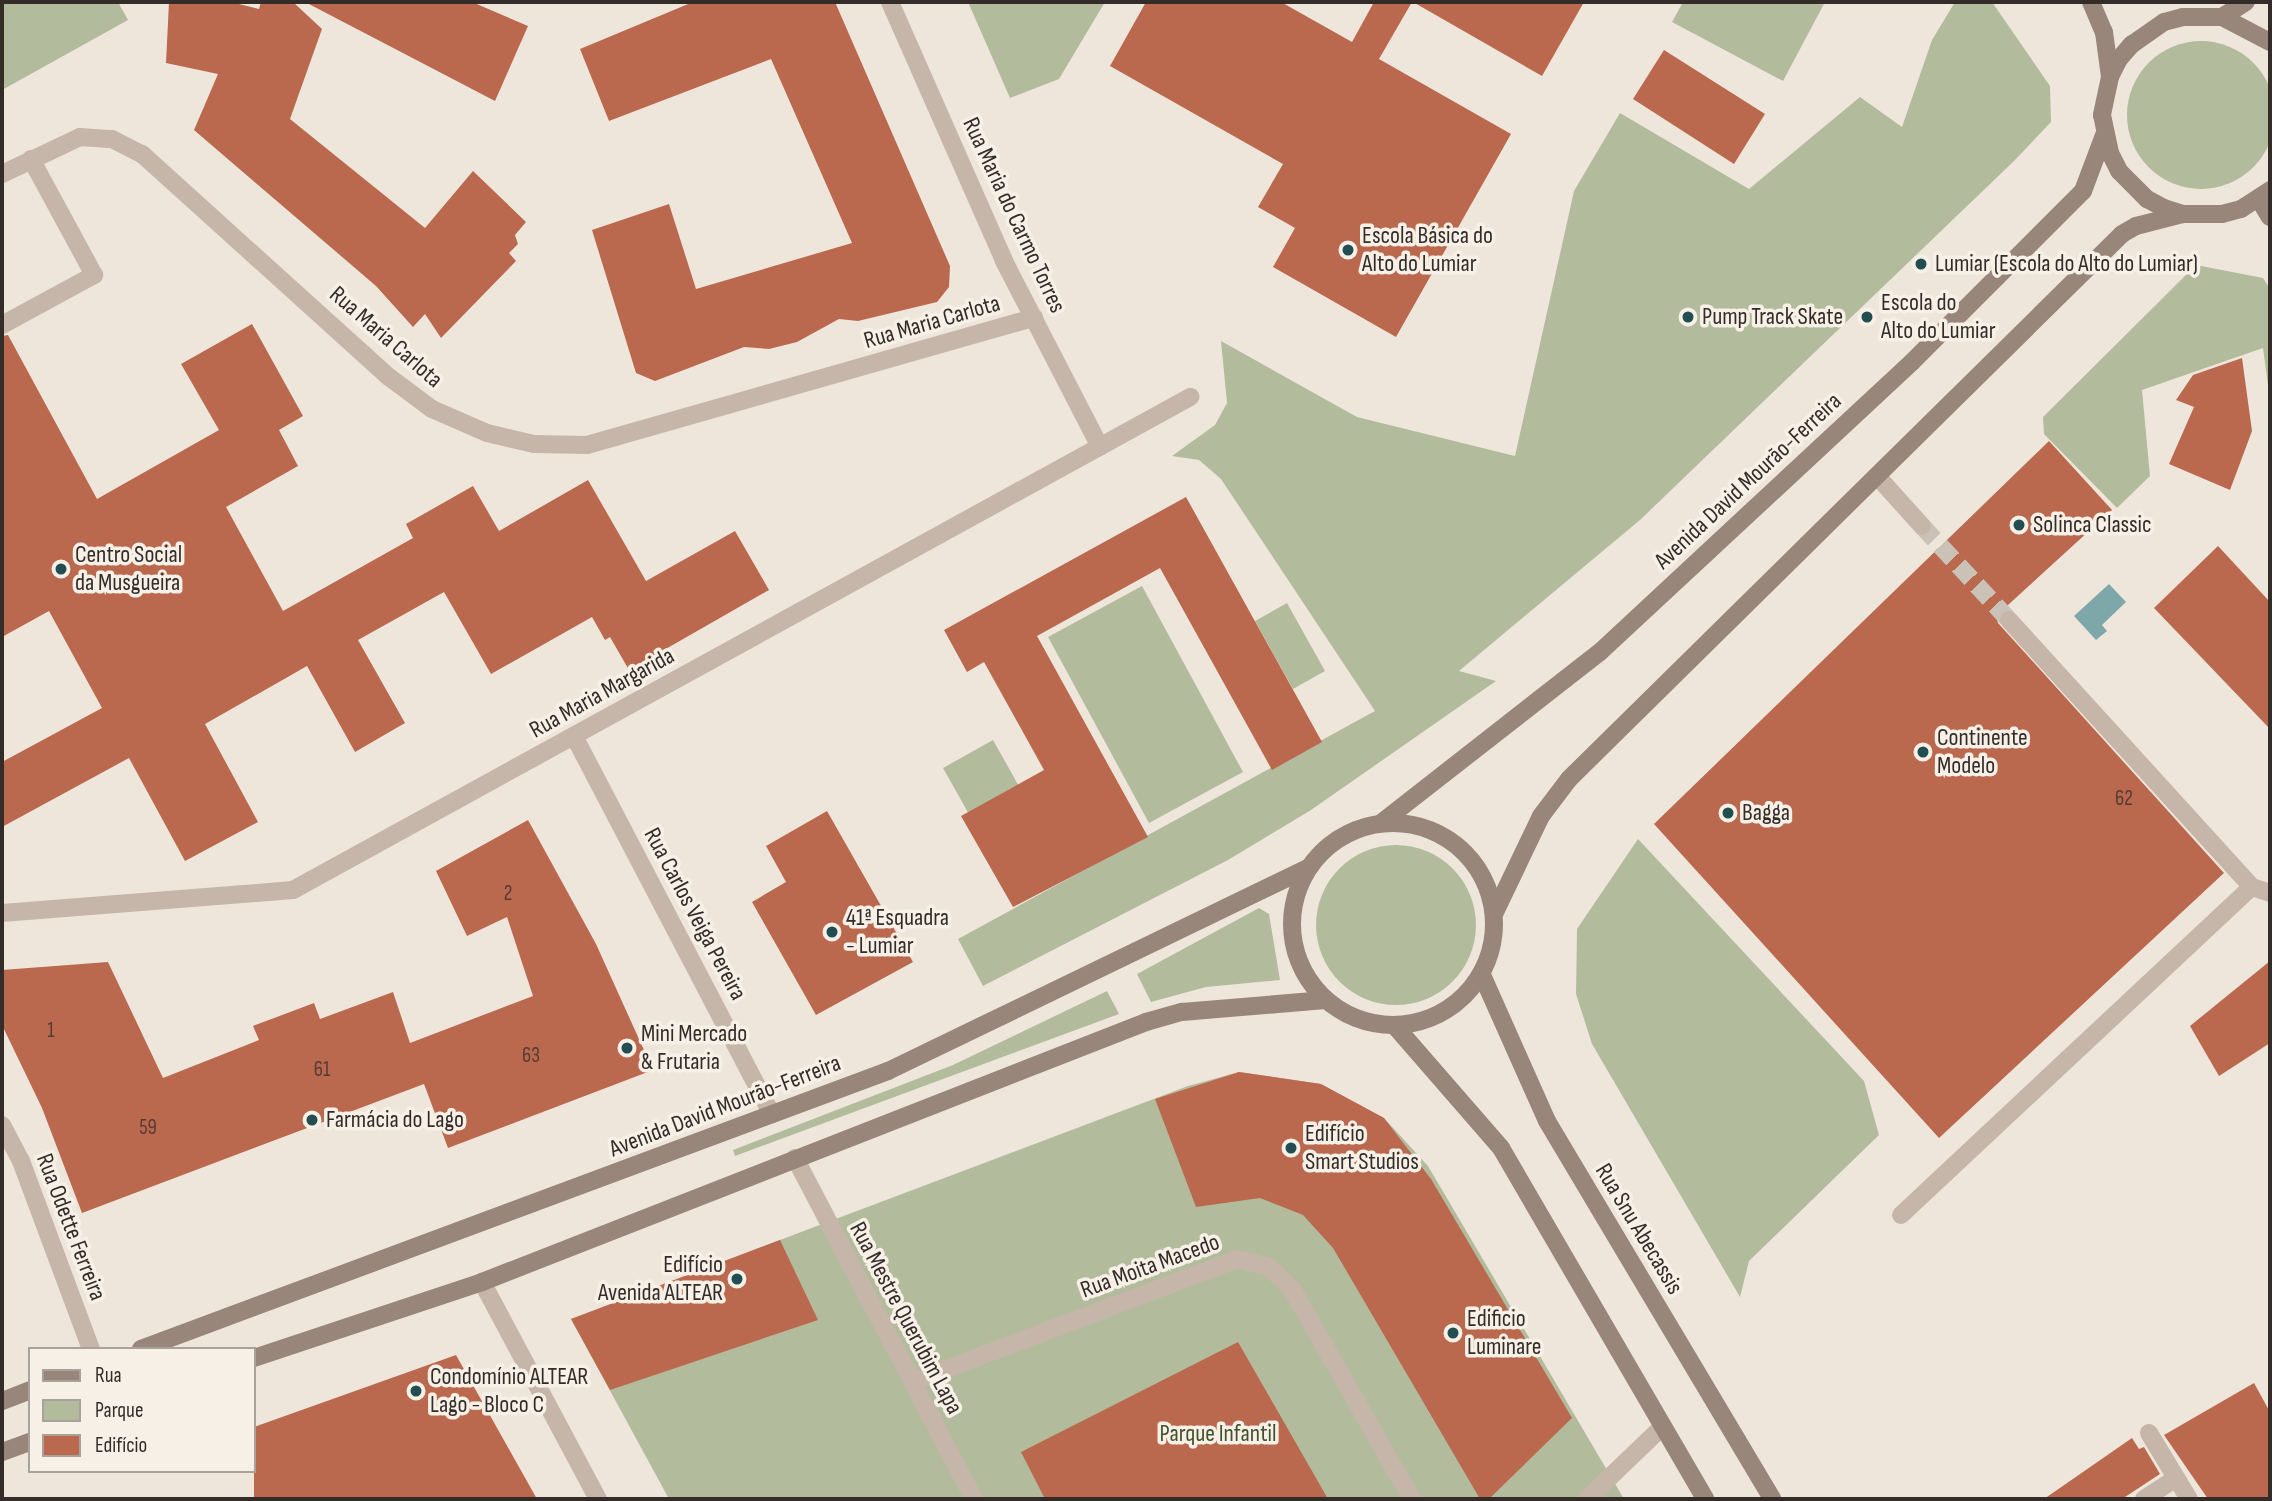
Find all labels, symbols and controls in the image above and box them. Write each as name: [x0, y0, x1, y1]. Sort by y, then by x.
street label: Rua Maria do Carmo Torres: [956, 113, 1072, 317]
place label: Escola Básica do Alto do Lumiar: [1362, 222, 1493, 278]
marker: Escola Básica do Alto do Lumiar: [1340, 242, 1356, 258]
place label: Lumiar (Escola do Alto do Lumiar): [1935, 250, 2198, 278]
marker: Lumiar (Escola do Alto do Lumiar): [1913, 256, 1929, 272]
street label: Rua Maria Carlota: [324, 280, 448, 394]
street label: Rua Maria Carlota: [861, 289, 1003, 355]
place label: Escola do Alto do Lumiar: [1881, 289, 1996, 345]
place label: Pump Track Skate: [1702, 303, 1843, 331]
marker: Pump Track Skate: [1680, 309, 1696, 325]
marker: Escola do Alto do Lumiar: [1859, 309, 1875, 325]
street label: Avenida David Mourão-Ferreira: [1648, 387, 1848, 575]
place label: Solinca Classic: [2033, 511, 2152, 539]
marker: Solinca Classic: [2011, 517, 2027, 533]
place label: Centro Social da Musgueira: [75, 541, 182, 597]
marker: Centro Social da Musgueira: [53, 561, 69, 577]
street label: Rua Maria Margarida: [525, 641, 679, 745]
place label: Continente Modelo: [1937, 724, 2028, 780]
marker: Continente Modelo: [1915, 744, 1931, 760]
house number: 62: [2115, 786, 2133, 812]
place label: Bagga: [1742, 799, 1790, 827]
marker: Bagga: [1720, 805, 1736, 821]
street label: Rua Carlos Veiga Pereira: [637, 823, 753, 1005]
house number: 2: [504, 881, 512, 907]
place label: 41ª Esquadra - Lumiar: [846, 904, 949, 960]
marker: 41ª Esquadra - Lumiar: [824, 924, 840, 940]
house number: 1: [47, 1018, 55, 1044]
place label: Mini Mercado & Frutaria: [641, 1020, 747, 1076]
marker: Mini Mercado & Frutaria: [619, 1040, 635, 1056]
house number: 63: [522, 1043, 540, 1069]
street label: Avenida David Mourão-Ferreira: [605, 1049, 845, 1163]
house number: 61: [314, 1057, 330, 1083]
place label: Farmácia do Lago: [326, 1106, 464, 1134]
marker: Farmácia do Lago: [304, 1112, 320, 1128]
house number: 59: [139, 1115, 157, 1141]
place label: Edifício Smart Studios: [1305, 1120, 1419, 1176]
marker: Edifício Smart Studios: [1283, 1140, 1299, 1156]
street label: Rua Odette Ferreira: [30, 1149, 112, 1305]
street label: Rua Snu Abecassis: [1589, 1158, 1689, 1300]
street label: Rua Mestre Querubim Lapa: [843, 1217, 969, 1419]
street label: Rua Moita Macedo: [1077, 1228, 1223, 1304]
place label: Edifício Avenida ALTEAR: [598, 1251, 723, 1307]
marker: Edifício Avenida ALTEAR: [729, 1271, 745, 1287]
place label: Edificio Luminare: [1467, 1305, 1541, 1361]
marker: Edificio Luminare: [1445, 1325, 1461, 1341]
legend: [28, 1347, 256, 1473]
text: Rua: [95, 1363, 122, 1388]
place label: Condomínio ALTEAR Lago - Bloco C: [430, 1363, 588, 1419]
marker: Condomínio ALTEAR Lago - Bloco C: [408, 1383, 424, 1399]
text: Parque: [95, 1398, 143, 1423]
park label: Parque Infantil: [1160, 1420, 1276, 1448]
text: Edifício: [95, 1433, 147, 1458]

